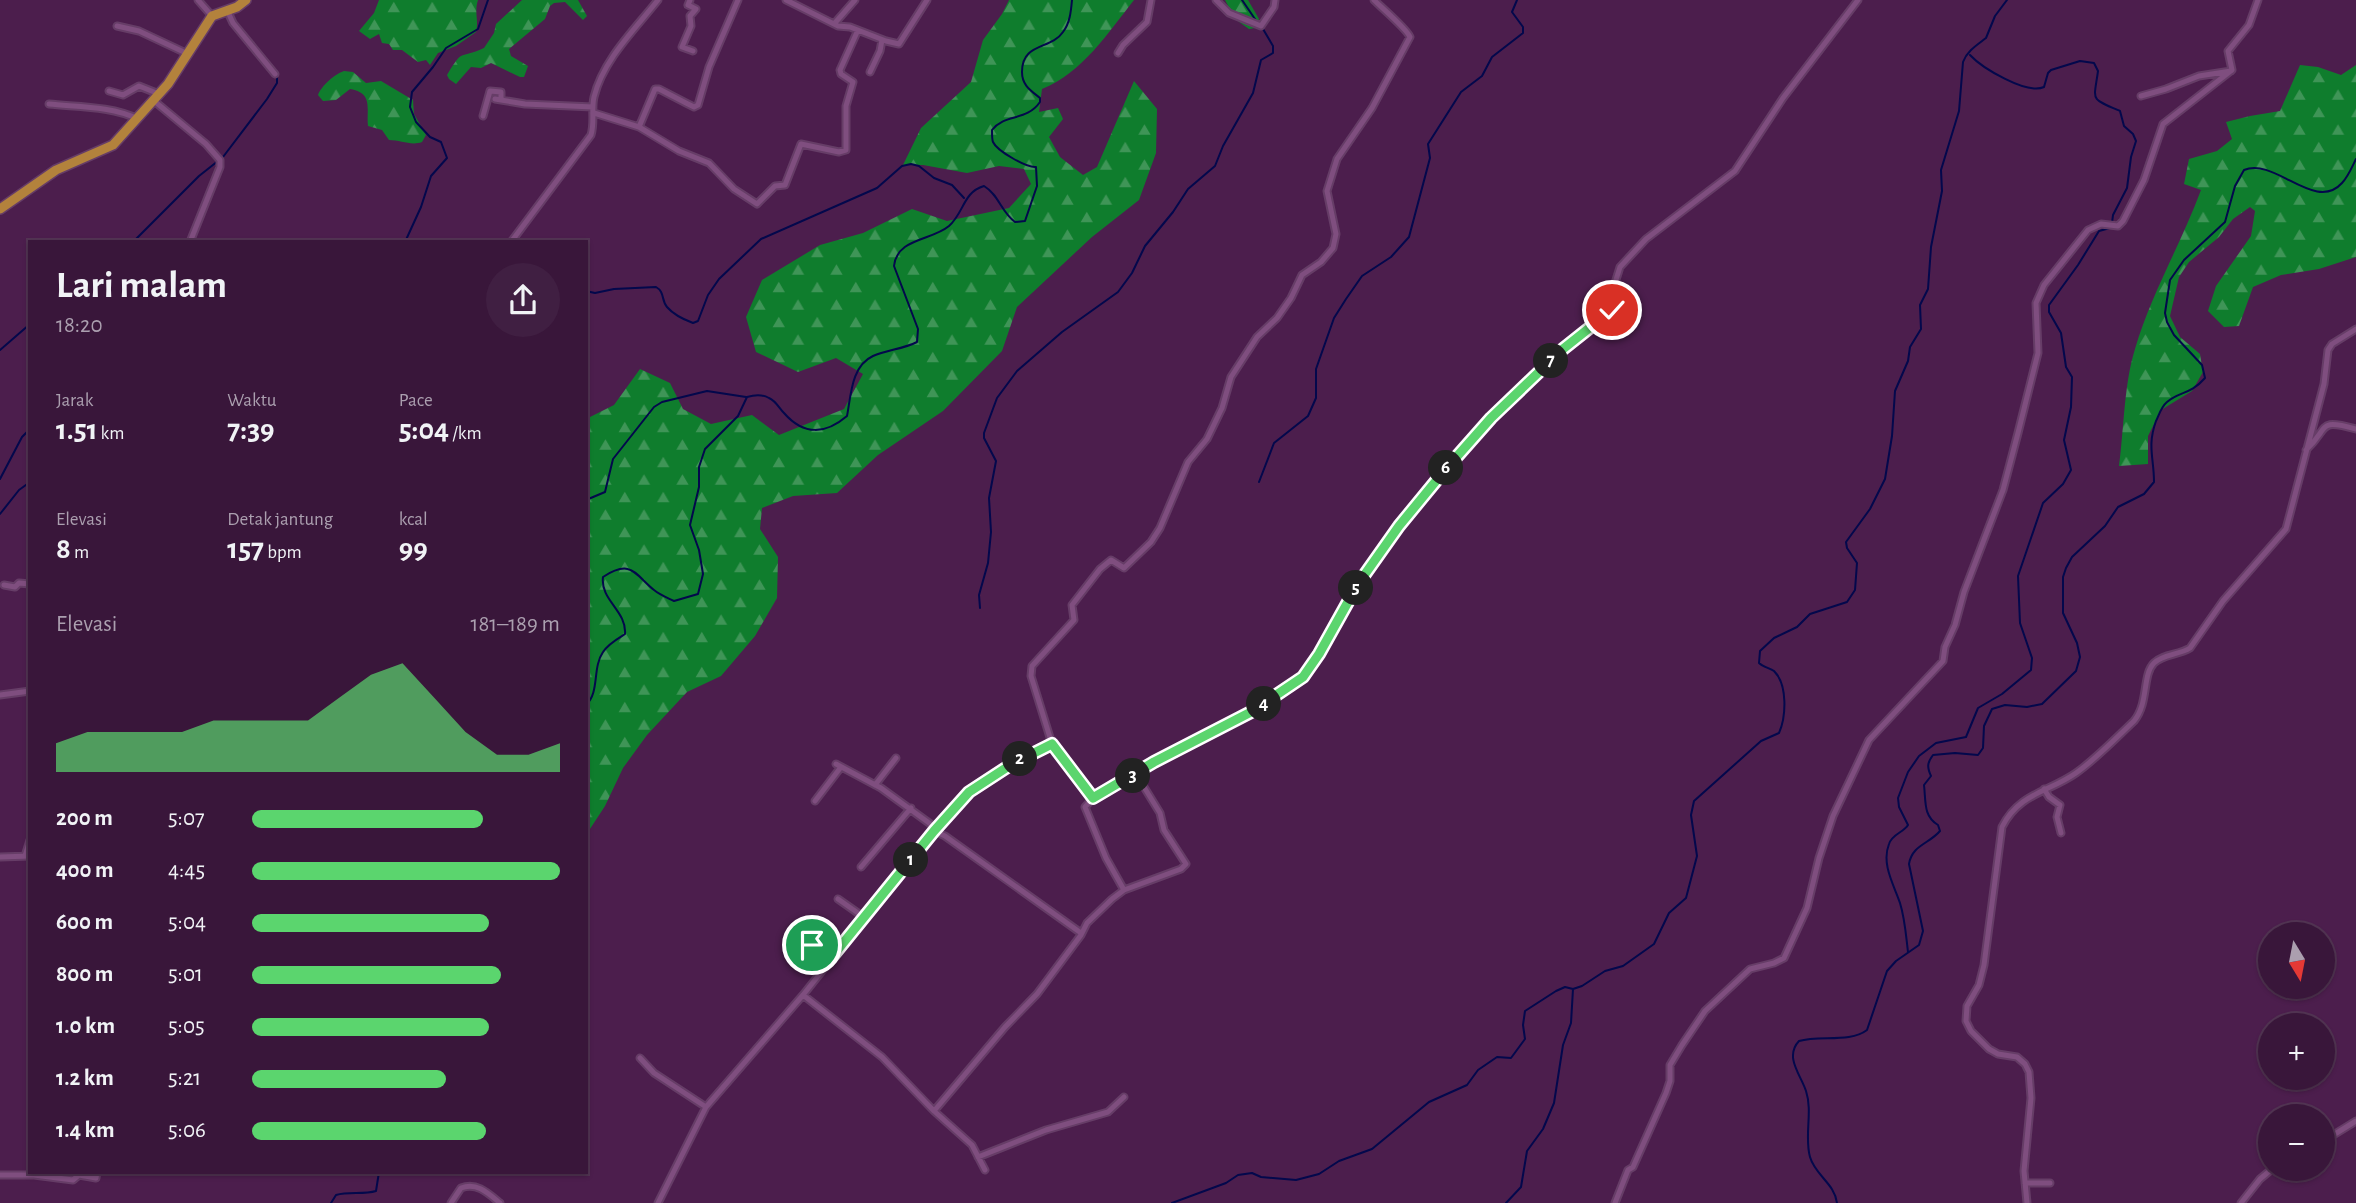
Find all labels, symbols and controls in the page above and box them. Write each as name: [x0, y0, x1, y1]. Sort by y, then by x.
button: share: [486, 263, 560, 337]
text: Lari malam: [56, 267, 227, 305]
pin: [1582, 280, 1642, 340]
icon: check: [1593, 291, 1631, 329]
text: 18:20: [56, 314, 103, 337]
pin: 7: [1534, 344, 1568, 378]
text: 7: [1546, 351, 1555, 370]
text: Jarak: [56, 391, 94, 410]
text: Waktu: [227, 391, 276, 410]
text: Pace: [399, 391, 433, 410]
text: 1.51: [56, 415, 97, 445]
text: 7:39: [227, 415, 275, 445]
text: 5:04: [399, 415, 449, 445]
text: km: [97, 424, 124, 443]
text: /km: [449, 424, 482, 443]
pin: 6: [1428, 450, 1464, 486]
text: 6: [1441, 458, 1450, 477]
text: Elevasi: [56, 510, 107, 529]
text: Detak jantung: [227, 510, 333, 529]
text: kcal: [399, 510, 428, 529]
text: 8: [56, 534, 71, 564]
text: 157: [227, 534, 264, 564]
text: 99: [399, 534, 428, 564]
text: m: [71, 543, 89, 562]
text: bpm: [264, 543, 302, 562]
pin: 5: [1338, 570, 1374, 606]
text: 5: [1351, 578, 1360, 597]
text: Elevasi: [56, 613, 117, 636]
text: 181–189 m: [471, 613, 560, 636]
pin: 4: [1246, 686, 1282, 722]
text: 4: [1259, 694, 1268, 713]
pin: 2: [1002, 742, 1038, 776]
text: 2: [1015, 749, 1024, 768]
pin: 3: [1116, 758, 1150, 794]
text: 3: [1128, 766, 1137, 785]
text: 200 m: [56, 807, 113, 830]
text: 5:07: [168, 807, 205, 830]
pin: 1: [894, 842, 928, 878]
text: 1: [907, 850, 914, 869]
text: 400 m: [56, 859, 114, 882]
text: 4:45: [168, 859, 205, 882]
text: 600 m: [56, 911, 113, 934]
text: 5:04: [168, 911, 206, 934]
pin: [782, 915, 842, 975]
north arrow: [2258, 922, 2334, 999]
map controls: [2258, 922, 2335, 1181]
icon: arrive: [793, 926, 831, 964]
text: 800 m: [56, 963, 113, 986]
text: 5:01: [168, 963, 203, 986]
button: +: [2258, 1013, 2335, 1090]
text: 1.0 km: [56, 1015, 115, 1038]
text: 5:05: [168, 1015, 205, 1038]
text: 1.2 km: [56, 1067, 114, 1090]
text: 5:21: [168, 1067, 201, 1090]
button: −: [2258, 1104, 2335, 1181]
text: 1.4 km: [56, 1119, 115, 1142]
text: 5:06: [168, 1119, 206, 1142]

